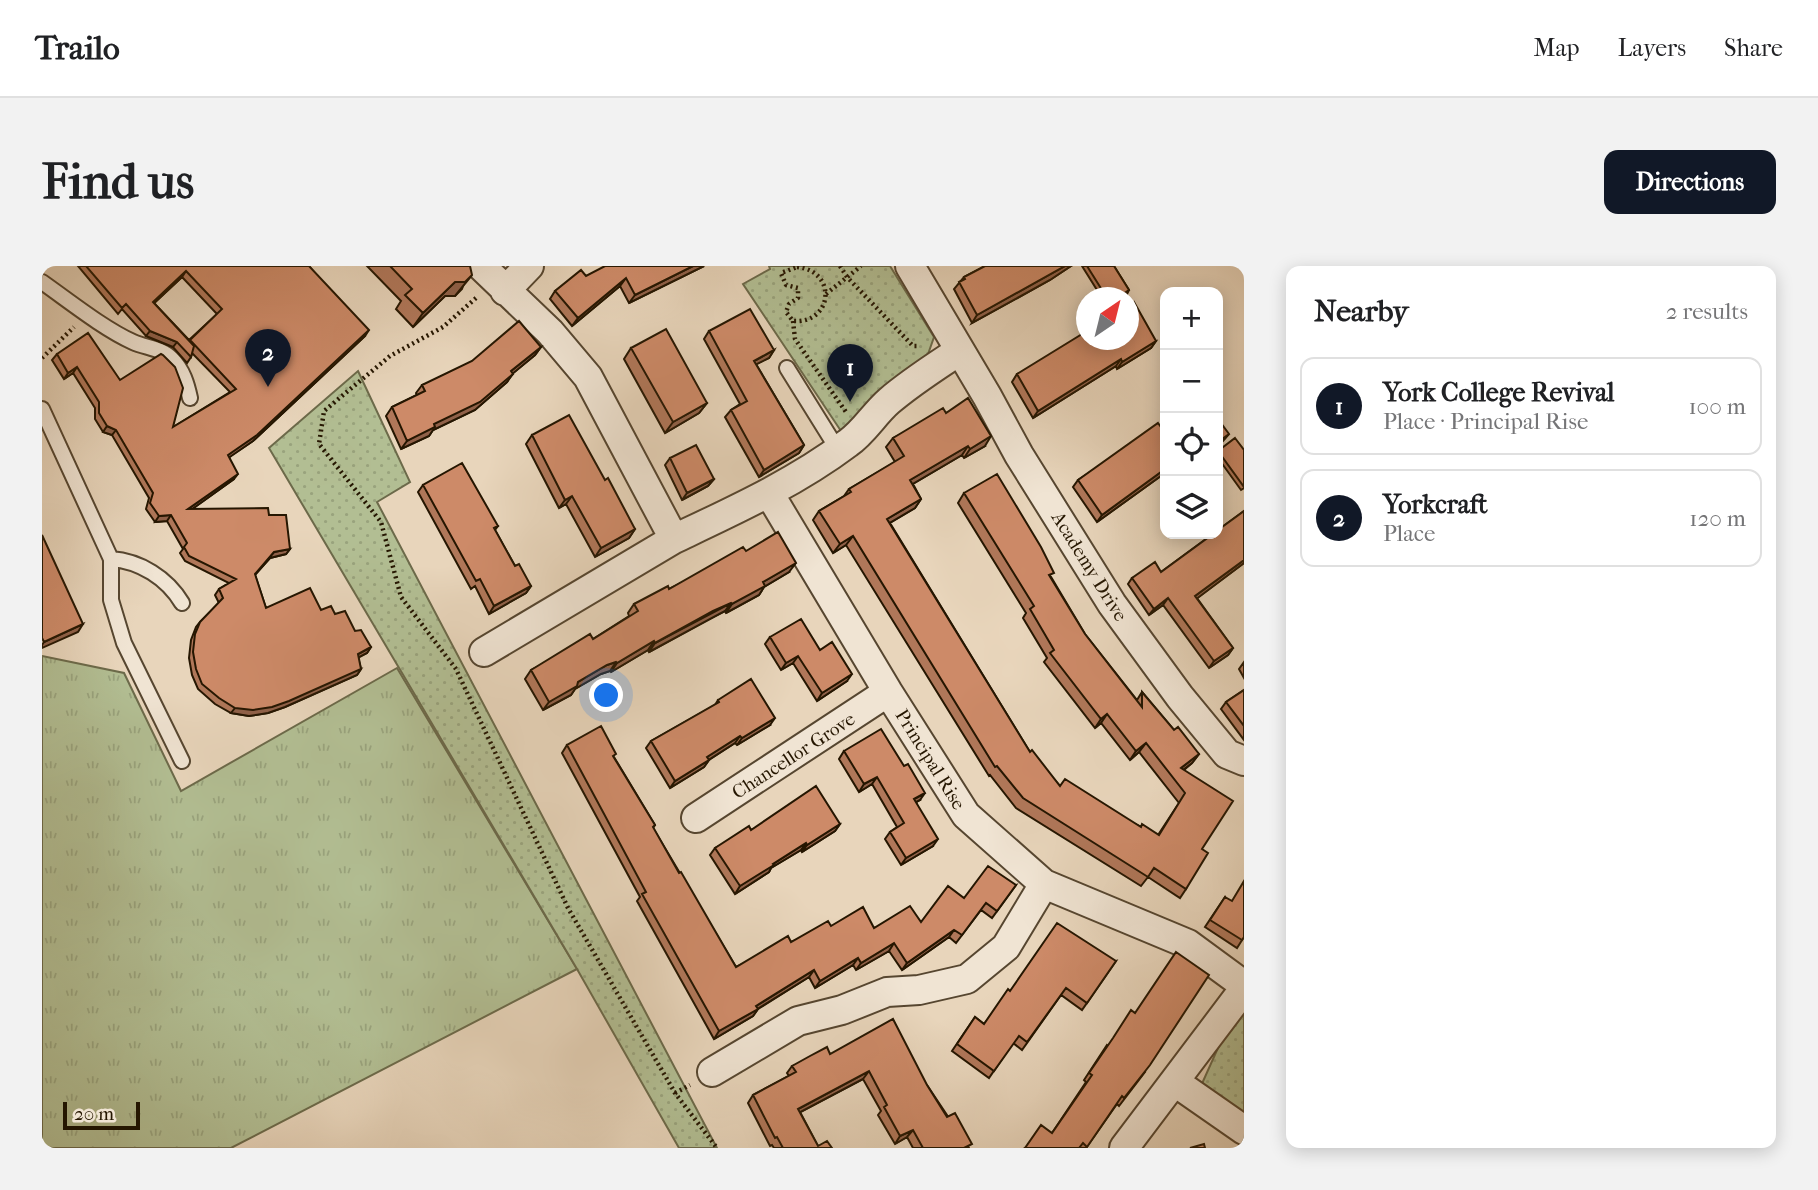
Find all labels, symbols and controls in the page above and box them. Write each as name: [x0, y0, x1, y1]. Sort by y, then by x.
text: Trailo: [35, 29, 120, 68]
text: Map: [1534, 34, 1580, 62]
text: Layers: [1618, 34, 1686, 62]
text: Share: [1724, 34, 1783, 62]
button: Directions: [1604, 150, 1776, 214]
text: Find us: [42, 153, 194, 211]
north arrow: [1076, 287, 1139, 350]
map controls: [1160, 287, 1223, 539]
button: +: [1160, 287, 1223, 350]
text: Nearby: [1314, 294, 1409, 329]
text: 2 results: [1666, 298, 1748, 325]
pin: 2: [245, 329, 291, 387]
pin: 1: [827, 344, 873, 402]
button: −: [1160, 350, 1223, 413]
text: York College Revival: [1383, 377, 1614, 408]
text: 1: [1335, 393, 1343, 420]
text: 100 m: [1688, 393, 1746, 420]
text: Place · Principal Rise: [1383, 408, 1588, 435]
button: locate: [1160, 413, 1223, 476]
button: layers: [1160, 476, 1223, 539]
text: Yorkcraft: [1383, 489, 1488, 520]
text: 2: [1333, 505, 1345, 532]
text: 120 m: [1689, 505, 1746, 532]
street label: Academy Drive: [1046, 507, 1132, 625]
text: Place: [1383, 520, 1435, 547]
your location: [589, 678, 623, 712]
street label: Principal Rise: [891, 705, 970, 814]
street label: Chancellor Grove: [728, 708, 859, 804]
scale bar: [63, 1099, 140, 1131]
text: 20 m: [74, 1103, 114, 1125]

